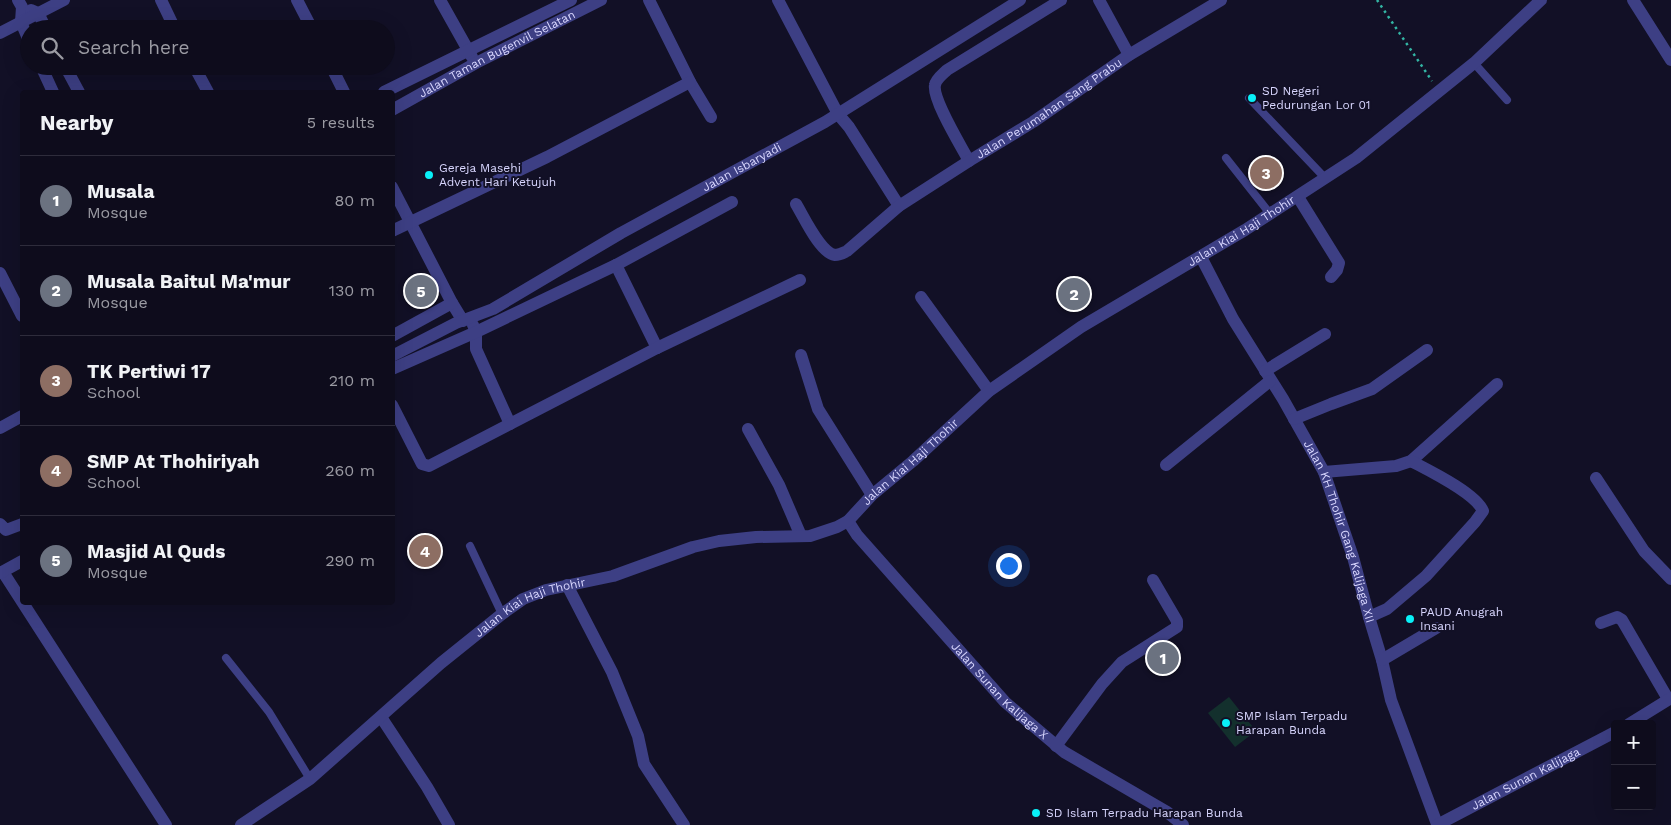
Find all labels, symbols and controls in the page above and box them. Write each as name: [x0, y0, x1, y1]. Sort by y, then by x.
street label: Jalan Taman Bugenvil Selatan: [416, 7, 577, 101]
search box: [20, 20, 395, 75]
icon: search: [38, 34, 66, 62]
text: Search here: [78, 36, 189, 59]
street label: Jalan Perumahan Sang Prabu: [974, 55, 1125, 162]
place label: SD Negeri Pedurungan Lor 01: [1262, 84, 1371, 112]
marker: SD Negeri Pedurungan Lor 01: [1246, 92, 1258, 104]
text: Nearby: [40, 110, 113, 135]
text: 5 results: [307, 113, 375, 132]
street label: Jalan Isbaryadi: [700, 140, 784, 194]
pin: 3: [1250, 154, 1282, 192]
place label: Gereja Masehi Advent Hari Ketujuh: [439, 161, 556, 189]
marker: Gereja Masehi Advent Hari Ketujuh: [423, 169, 435, 181]
text: Musala: [87, 180, 154, 203]
text: 1: [53, 191, 59, 210]
text: 80 m: [334, 191, 375, 210]
street label: Jalan Kiai Haji Thohir: [1185, 192, 1298, 269]
text: Mosque: [87, 203, 148, 222]
text: Musala Baitul Ma'mur: [87, 270, 290, 293]
pin: 5: [405, 272, 437, 310]
pin: 2: [1058, 275, 1090, 313]
text: 2: [51, 281, 61, 300]
text: 130 m: [329, 281, 375, 300]
text: Mosque: [87, 293, 148, 312]
text: TK Pertiwi 17: [87, 360, 211, 383]
text: 3: [51, 371, 61, 390]
text: 210 m: [329, 371, 375, 390]
text: School: [87, 383, 140, 402]
street label: Jalan Kiai Haji Thohir: [859, 416, 961, 508]
street label: Jalan KH Thohir Gang Kalijaga XII: [1301, 438, 1377, 625]
text: SMP At Thohiriyah: [87, 450, 260, 473]
text: 4: [51, 461, 61, 480]
text: 260 m: [325, 461, 375, 480]
text: School: [87, 473, 140, 492]
pin: 4: [409, 532, 441, 570]
text: Masjid Al Quds: [87, 540, 225, 563]
text: 5: [51, 551, 61, 570]
text: 290 m: [325, 551, 375, 570]
your location: [996, 553, 1022, 579]
text: Mosque: [87, 563, 148, 582]
street label: Jalan Kiai Haji Thohir: [472, 575, 587, 640]
place label: PAUD Anugrah Insani: [1420, 605, 1503, 633]
marker: PAUD Anugrah Insani: [1404, 613, 1416, 625]
street label: Jalan Sunan Kalijaga X: [948, 639, 1051, 742]
pin: 1: [1147, 639, 1179, 677]
place label: SMP Islam Terpadu Harapan Bunda: [1236, 709, 1348, 737]
marker: SMP Islam Terpadu Harapan Bunda: [1220, 717, 1232, 729]
map controls: [1611, 720, 1656, 810]
button: +: [1611, 720, 1656, 765]
street label: Jalan Sunan Kalijaga: [1469, 744, 1583, 813]
button: −: [1611, 765, 1656, 810]
place label: SD Islam Terpadu Harapan Bunda: [1046, 806, 1243, 820]
marker: SD Islam Terpadu Harapan Bunda: [1030, 807, 1042, 819]

